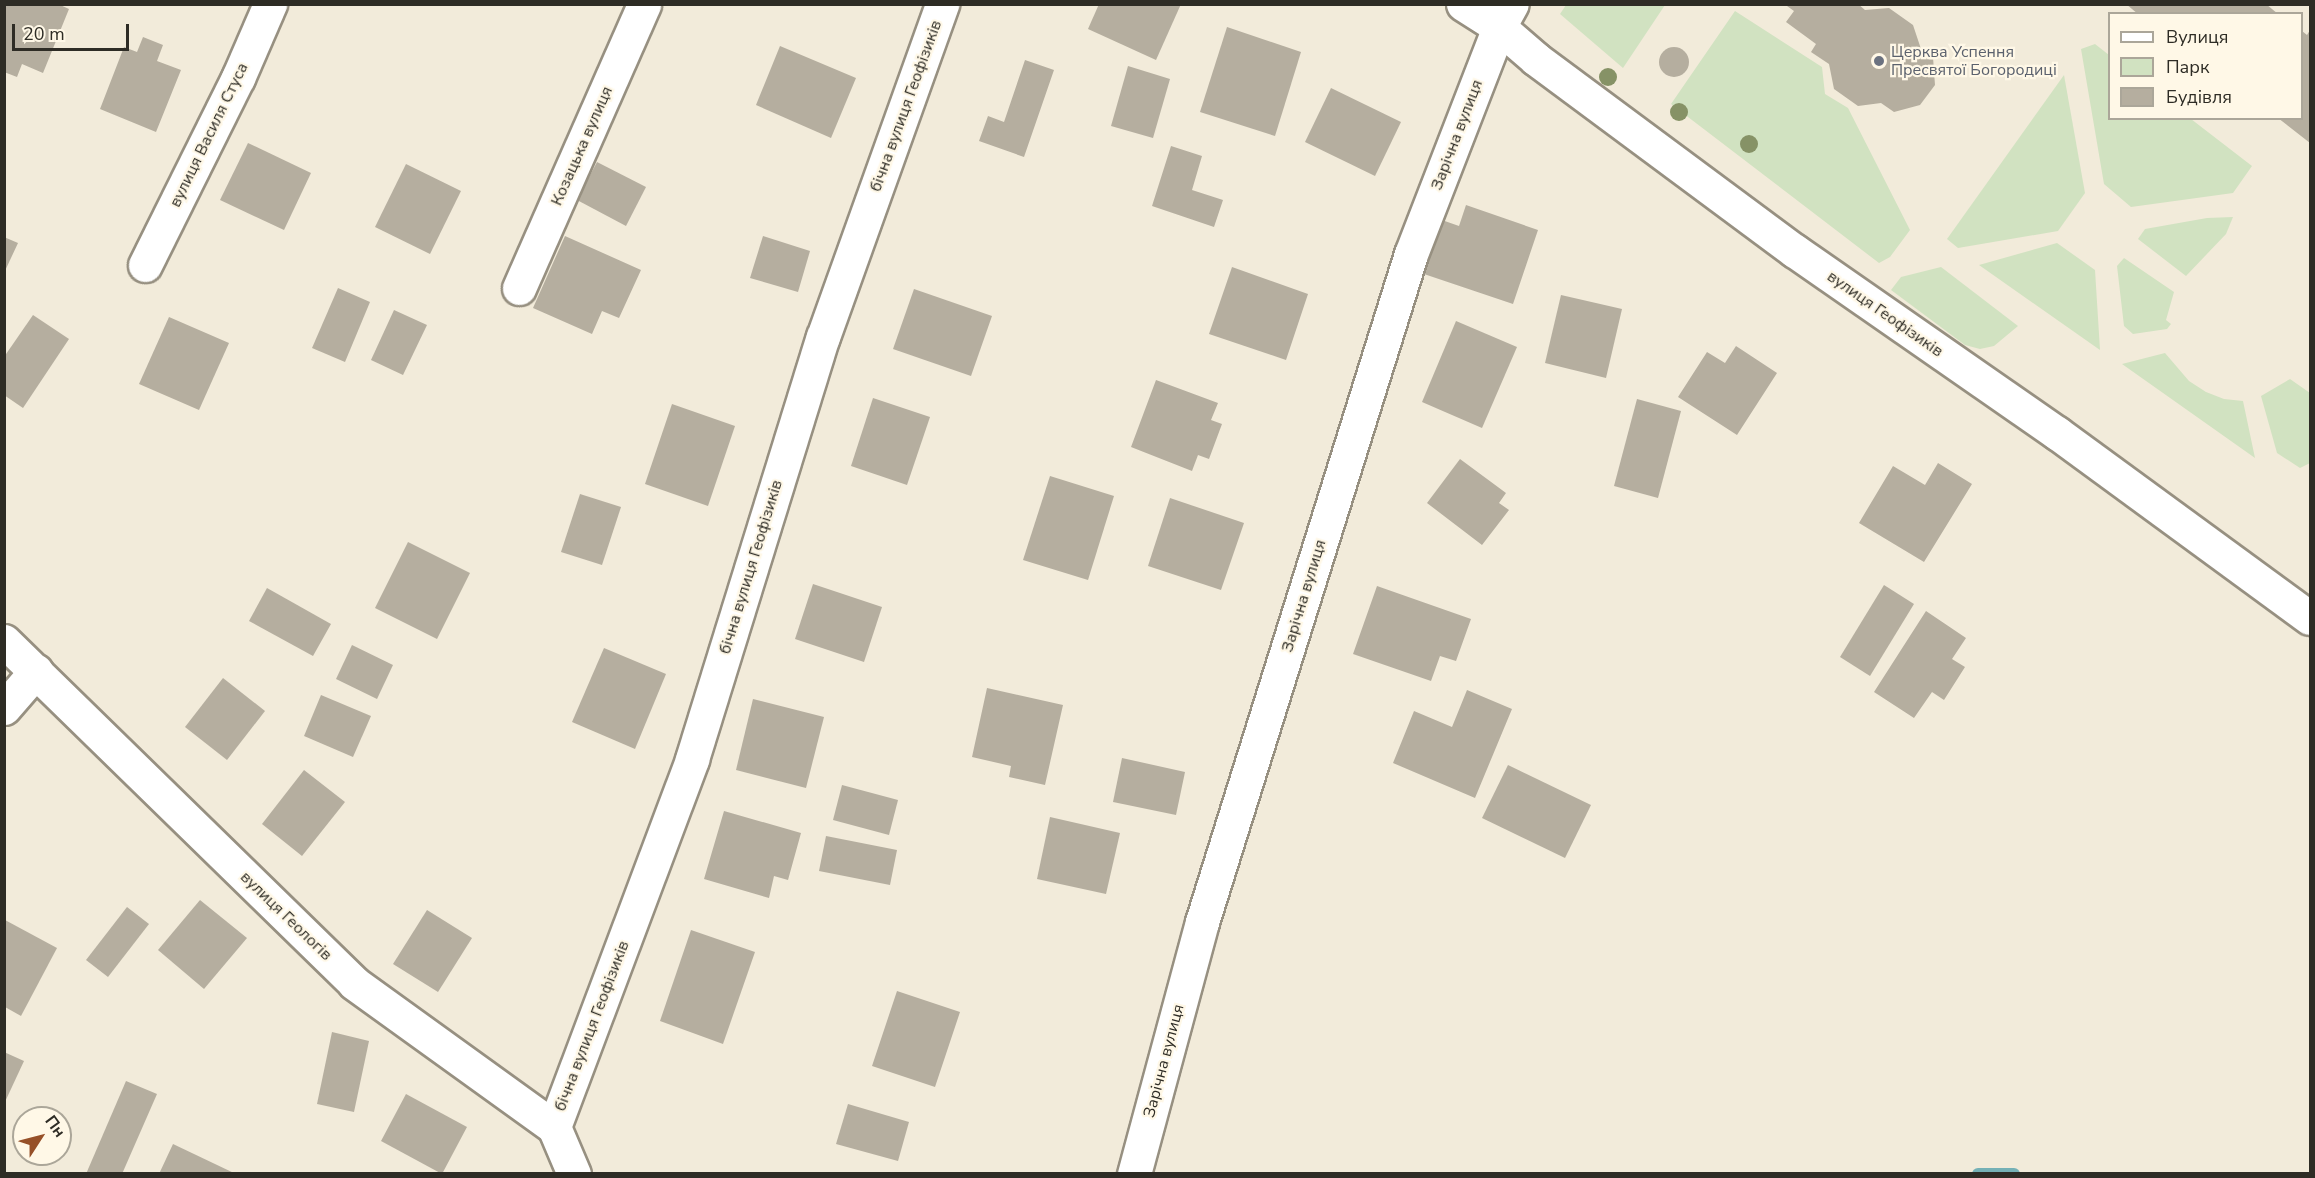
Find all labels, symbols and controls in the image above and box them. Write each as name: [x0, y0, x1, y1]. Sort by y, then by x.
scale bar: [15, 12, 132, 50]
legend: [2108, 12, 2303, 120]
street label: бічна вулиця Геофізиків: [866, 18, 946, 194]
text: 20 m: [23, 22, 65, 46]
text: Вулиця: [2166, 25, 2228, 49]
place label: Церква Успення Пресвятої Богородиці: [1891, 42, 2057, 80]
marker: Церква Успення Пресвятої Богородиці: [1872, 54, 1886, 68]
text: Парк: [2166, 55, 2209, 79]
street label: вулиця Василя Стуса: [166, 60, 252, 210]
street label: Зарічна вулиця: [1427, 77, 1487, 193]
street label: Козацька вулиця: [547, 83, 617, 209]
text: Будівля: [2166, 85, 2232, 109]
street label: вулиця Геофізиків: [1823, 267, 1947, 361]
street label: бічна вулиця Геофізиків: [715, 478, 787, 656]
street label: Зарічна вулиця: [1278, 537, 1330, 655]
street label: вулиця Геологів: [236, 868, 336, 964]
street label: бічна вулиця Геофізиків: [551, 938, 633, 1114]
street label: Зарічна вулиця: [1140, 1002, 1188, 1120]
north arrow: [12, 1106, 72, 1166]
text: Пн: [40, 1111, 70, 1142]

